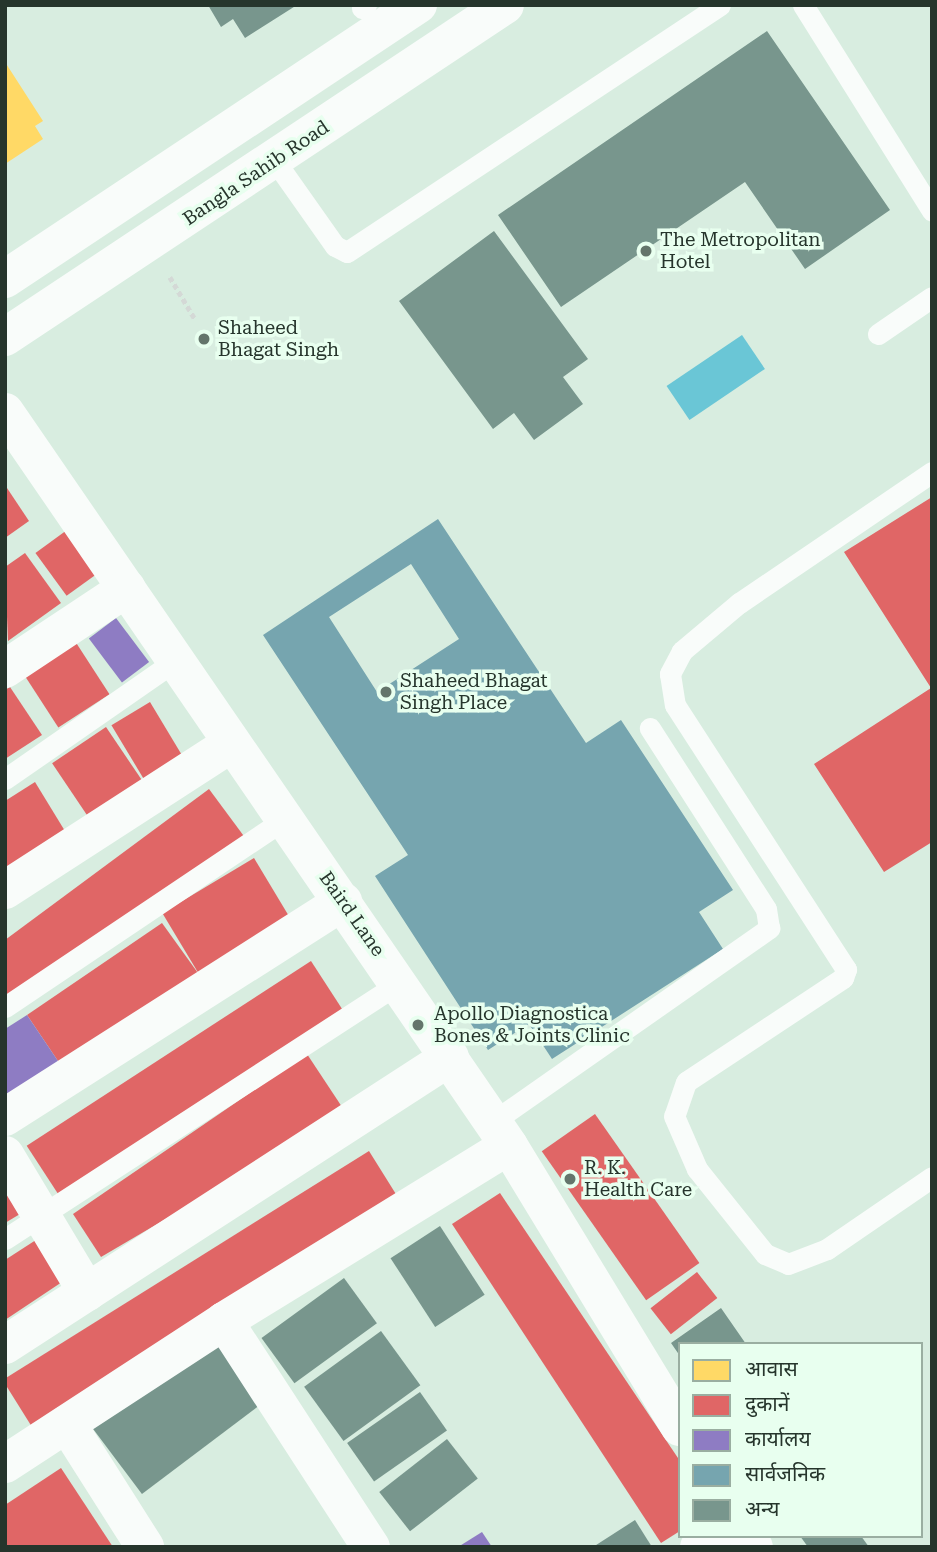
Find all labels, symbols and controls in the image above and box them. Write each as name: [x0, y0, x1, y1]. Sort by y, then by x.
street label: Bangla Sahib Road: [179, 116, 333, 230]
place label: The Metropolitan Hotel: [660, 229, 821, 273]
marker: The Metropolitan Hotel: [638, 243, 654, 259]
place label: Shaheed Bhagat Singh: [218, 317, 339, 361]
marker: Shaheed Bhagat Singh: [196, 331, 212, 347]
place label: Shaheed Bhagat Singh Place: [400, 670, 548, 714]
marker: Shaheed Bhagat Singh Place: [378, 684, 394, 700]
street label: Baird Lane: [314, 867, 390, 961]
place label: Apollo Diagnostica Bones & Joints Clinic: [434, 1003, 630, 1047]
marker: Apollo Diagnostica Bones & Joints Clinic: [408, 1015, 428, 1035]
place label: R. K. Health Care: [584, 1157, 692, 1201]
marker: R. K. Health Care: [562, 1171, 578, 1187]
legend: [678, 1342, 923, 1538]
text: आवास: [745, 1357, 798, 1381]
text: दुकानें: [745, 1392, 789, 1416]
text: कार्यालय: [745, 1427, 811, 1451]
text: सार्वजनिक: [745, 1462, 825, 1486]
text: अन्य: [745, 1497, 779, 1521]

